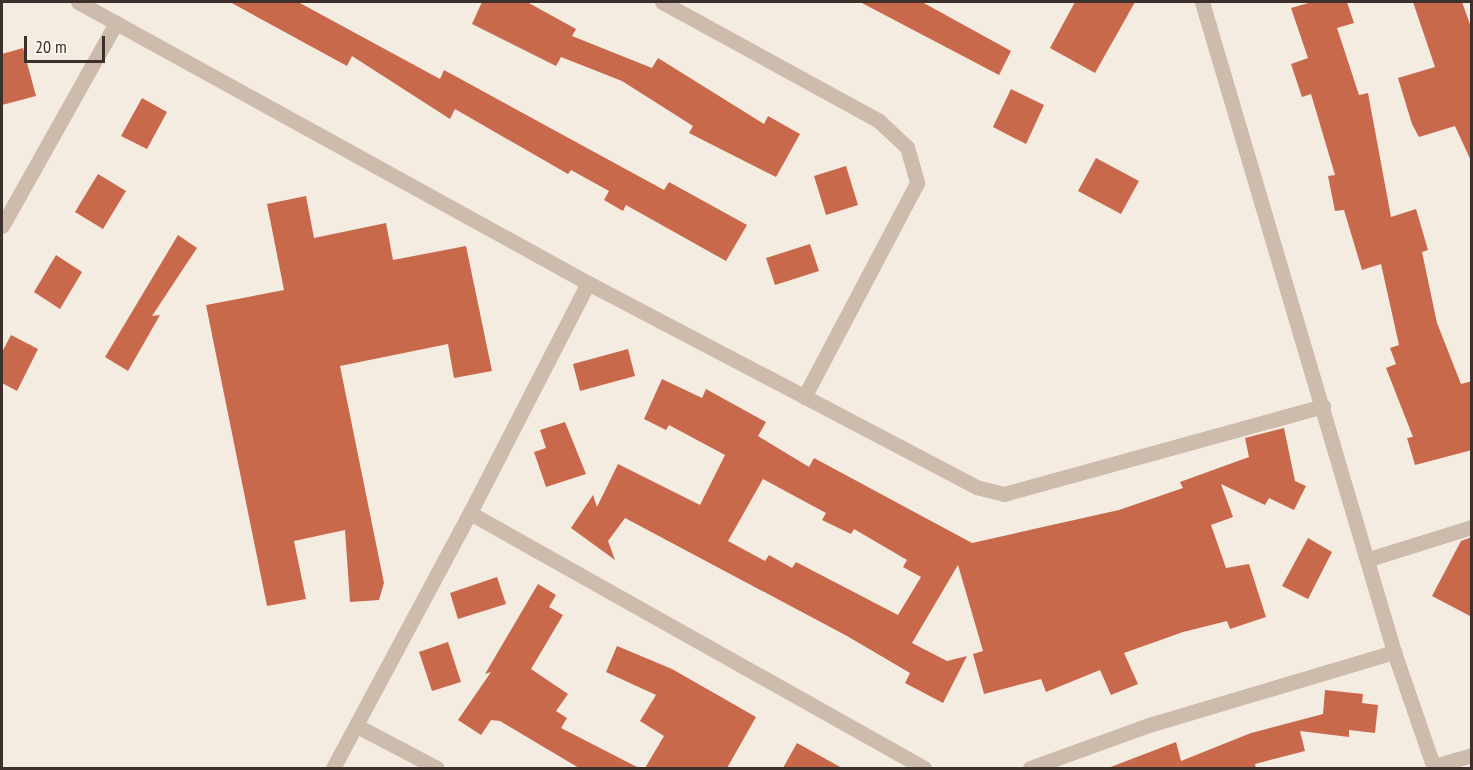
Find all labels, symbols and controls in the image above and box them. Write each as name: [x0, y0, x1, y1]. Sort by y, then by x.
scale bar: [27, 24, 108, 62]
text: 20 m: [35, 35, 67, 58]

